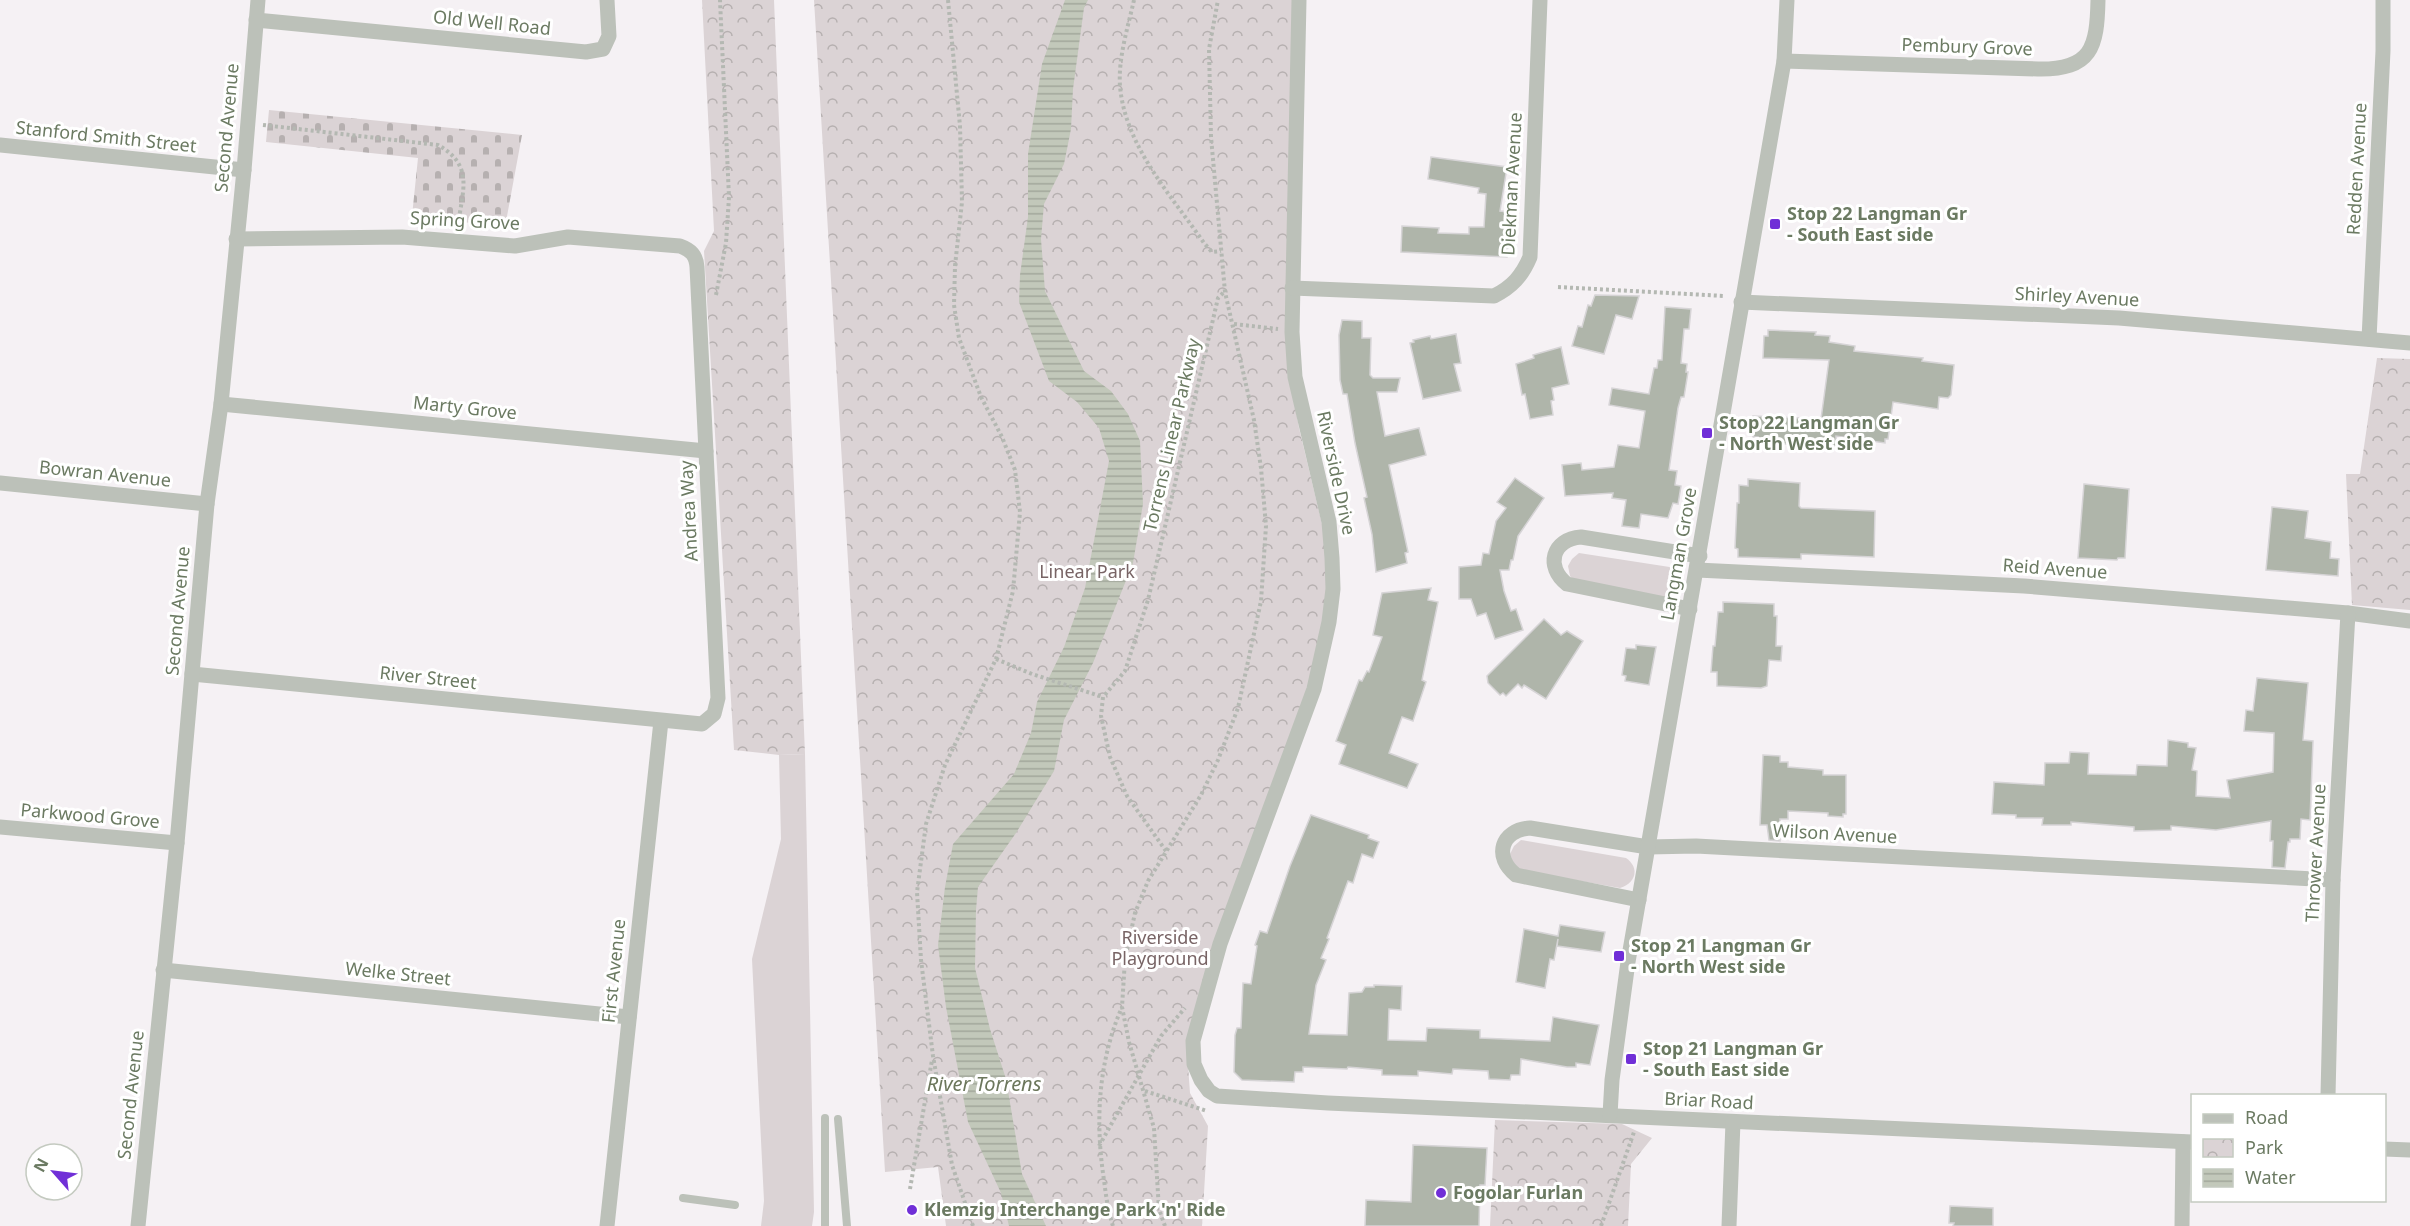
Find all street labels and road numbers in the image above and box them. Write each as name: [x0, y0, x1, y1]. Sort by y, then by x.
street label: Old Well Road: [432, 4, 552, 40]
street label: Pembury Grove: [1901, 32, 2033, 60]
street label: Second Avenue: [208, 62, 244, 194]
street label: Redden Avenue: [2341, 102, 2371, 236]
street label: Diekman Avenue: [1495, 112, 1527, 256]
street label: Stanford Smith Street: [15, 115, 198, 157]
street label: Spring Grove: [410, 205, 521, 235]
street label: Shirley Avenue: [2014, 281, 2140, 311]
street label: Torrens Linear Parkway: [1137, 335, 1205, 534]
street label: Marty Grove: [412, 390, 518, 424]
street label: Riverside Drive: [1312, 409, 1362, 537]
street label: Bowran Avenue: [38, 454, 172, 492]
street label: Andrea Way: [673, 459, 703, 562]
street label: Langman Grove: [1655, 486, 1702, 622]
street label: Second Avenue: [159, 545, 195, 677]
street label: Reid Avenue: [2002, 552, 2108, 584]
street label: River Street: [378, 660, 478, 694]
street label: Thrower Avenue: [2299, 783, 2331, 923]
street label: Parkwood Grove: [19, 797, 161, 833]
street label: Wilson Avenue: [1772, 818, 1898, 848]
street label: First Avenue: [596, 918, 630, 1024]
street label: Welke Street: [344, 956, 452, 991]
street label: Second Avenue: [111, 1029, 149, 1161]
street label: Briar Road: [1664, 1086, 1754, 1114]

